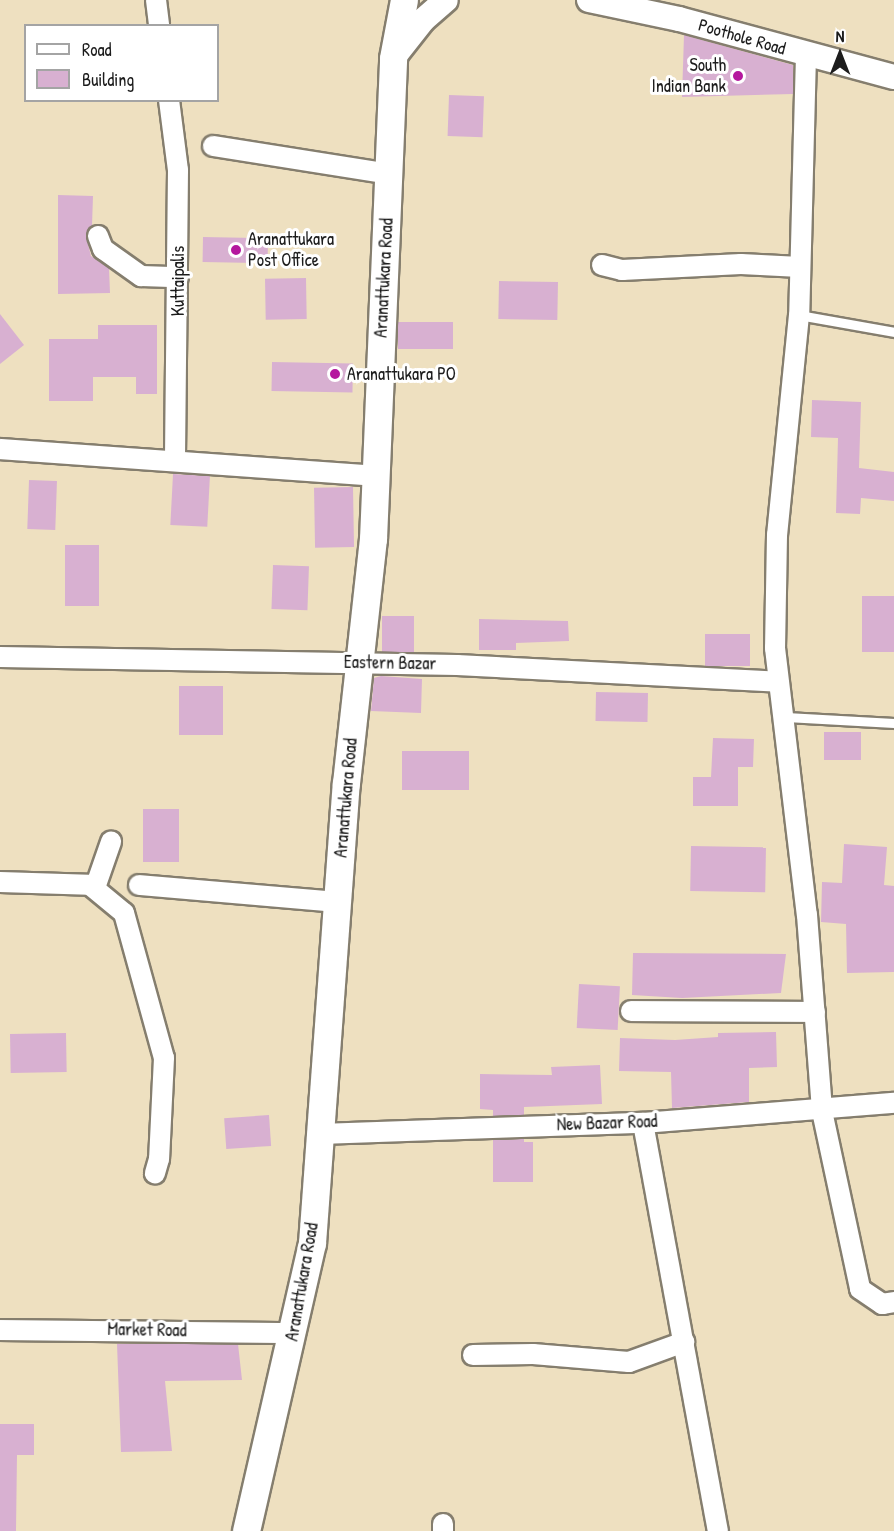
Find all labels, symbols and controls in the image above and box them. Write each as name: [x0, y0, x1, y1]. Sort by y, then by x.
street label: Poothole Road: [696, 14, 788, 60]
legend: [24, 24, 219, 102]
north arrow: [810, 24, 870, 84]
text: N: [836, 25, 844, 47]
text: Road: [82, 37, 112, 62]
place label: South Indian Bank: [651, 55, 726, 98]
text: Building: [82, 67, 134, 92]
marker: South Indian Bank: [731, 69, 745, 83]
street label: Aranattukara Road: [370, 218, 398, 338]
place label: Aranattukara Post Office: [248, 229, 334, 272]
marker: Aranattukara Post Office: [229, 243, 243, 257]
street label: Kuttaipalis: [167, 246, 189, 316]
place label: Aranattukara PO: [347, 363, 456, 385]
marker: Aranattukara PO: [328, 367, 342, 381]
street label: Eastern Bazar: [344, 651, 436, 675]
street label: Aranattukara Road: [330, 737, 362, 859]
street label: New Bazar Road: [556, 1110, 658, 1136]
street label: Aranattukara Road: [281, 1221, 323, 1343]
street label: Market Road: [107, 1319, 187, 1341]

